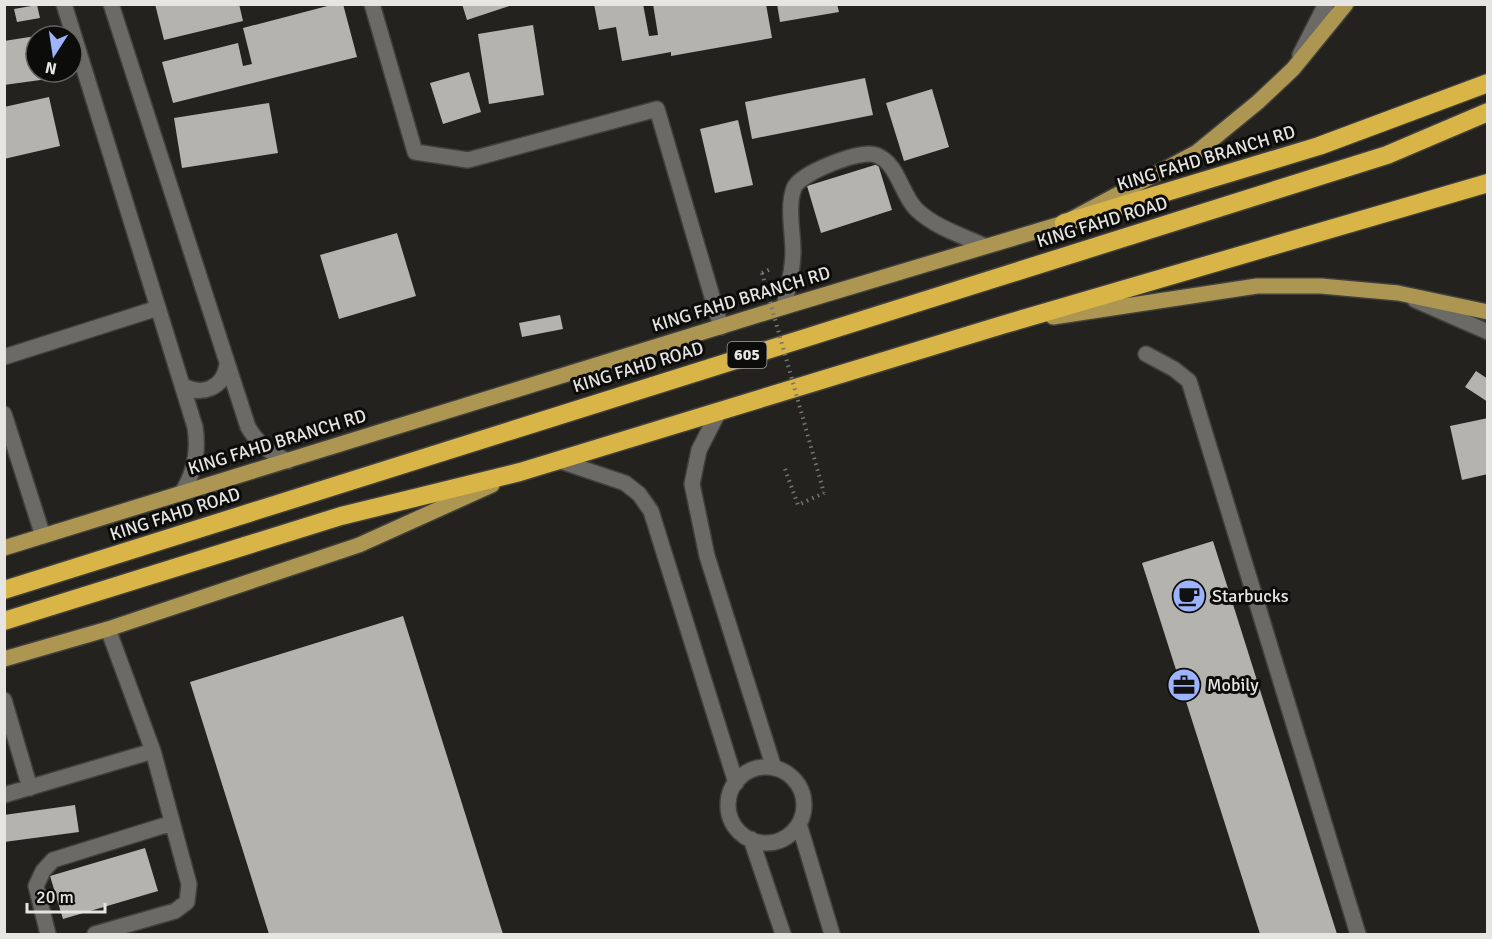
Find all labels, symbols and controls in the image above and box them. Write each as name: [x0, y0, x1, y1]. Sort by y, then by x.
north arrow: [24, 24, 84, 84]
text: N: [44, 57, 59, 79]
street label: KING FAHD BRANCH RD: [1114, 120, 1298, 196]
street label: KING FAHD ROAD: [1034, 192, 1170, 252]
street label: KING FAHD BRANCH RD: [649, 261, 833, 337]
street label: KING FAHD ROAD: [570, 337, 706, 397]
road number: 605: [728, 342, 766, 368]
street label: KING FAHD BRANCH RD: [185, 404, 369, 480]
street label: KING FAHD ROAD: [107, 483, 243, 545]
cafe icon: Starbucks: [1171, 578, 1207, 614]
place label: Starbucks: [1212, 585, 1289, 607]
office icon: Mobily: [1166, 667, 1202, 703]
place label: Mobily: [1207, 674, 1259, 696]
scale bar: [27, 876, 105, 914]
text: 20 m: [36, 886, 74, 908]

